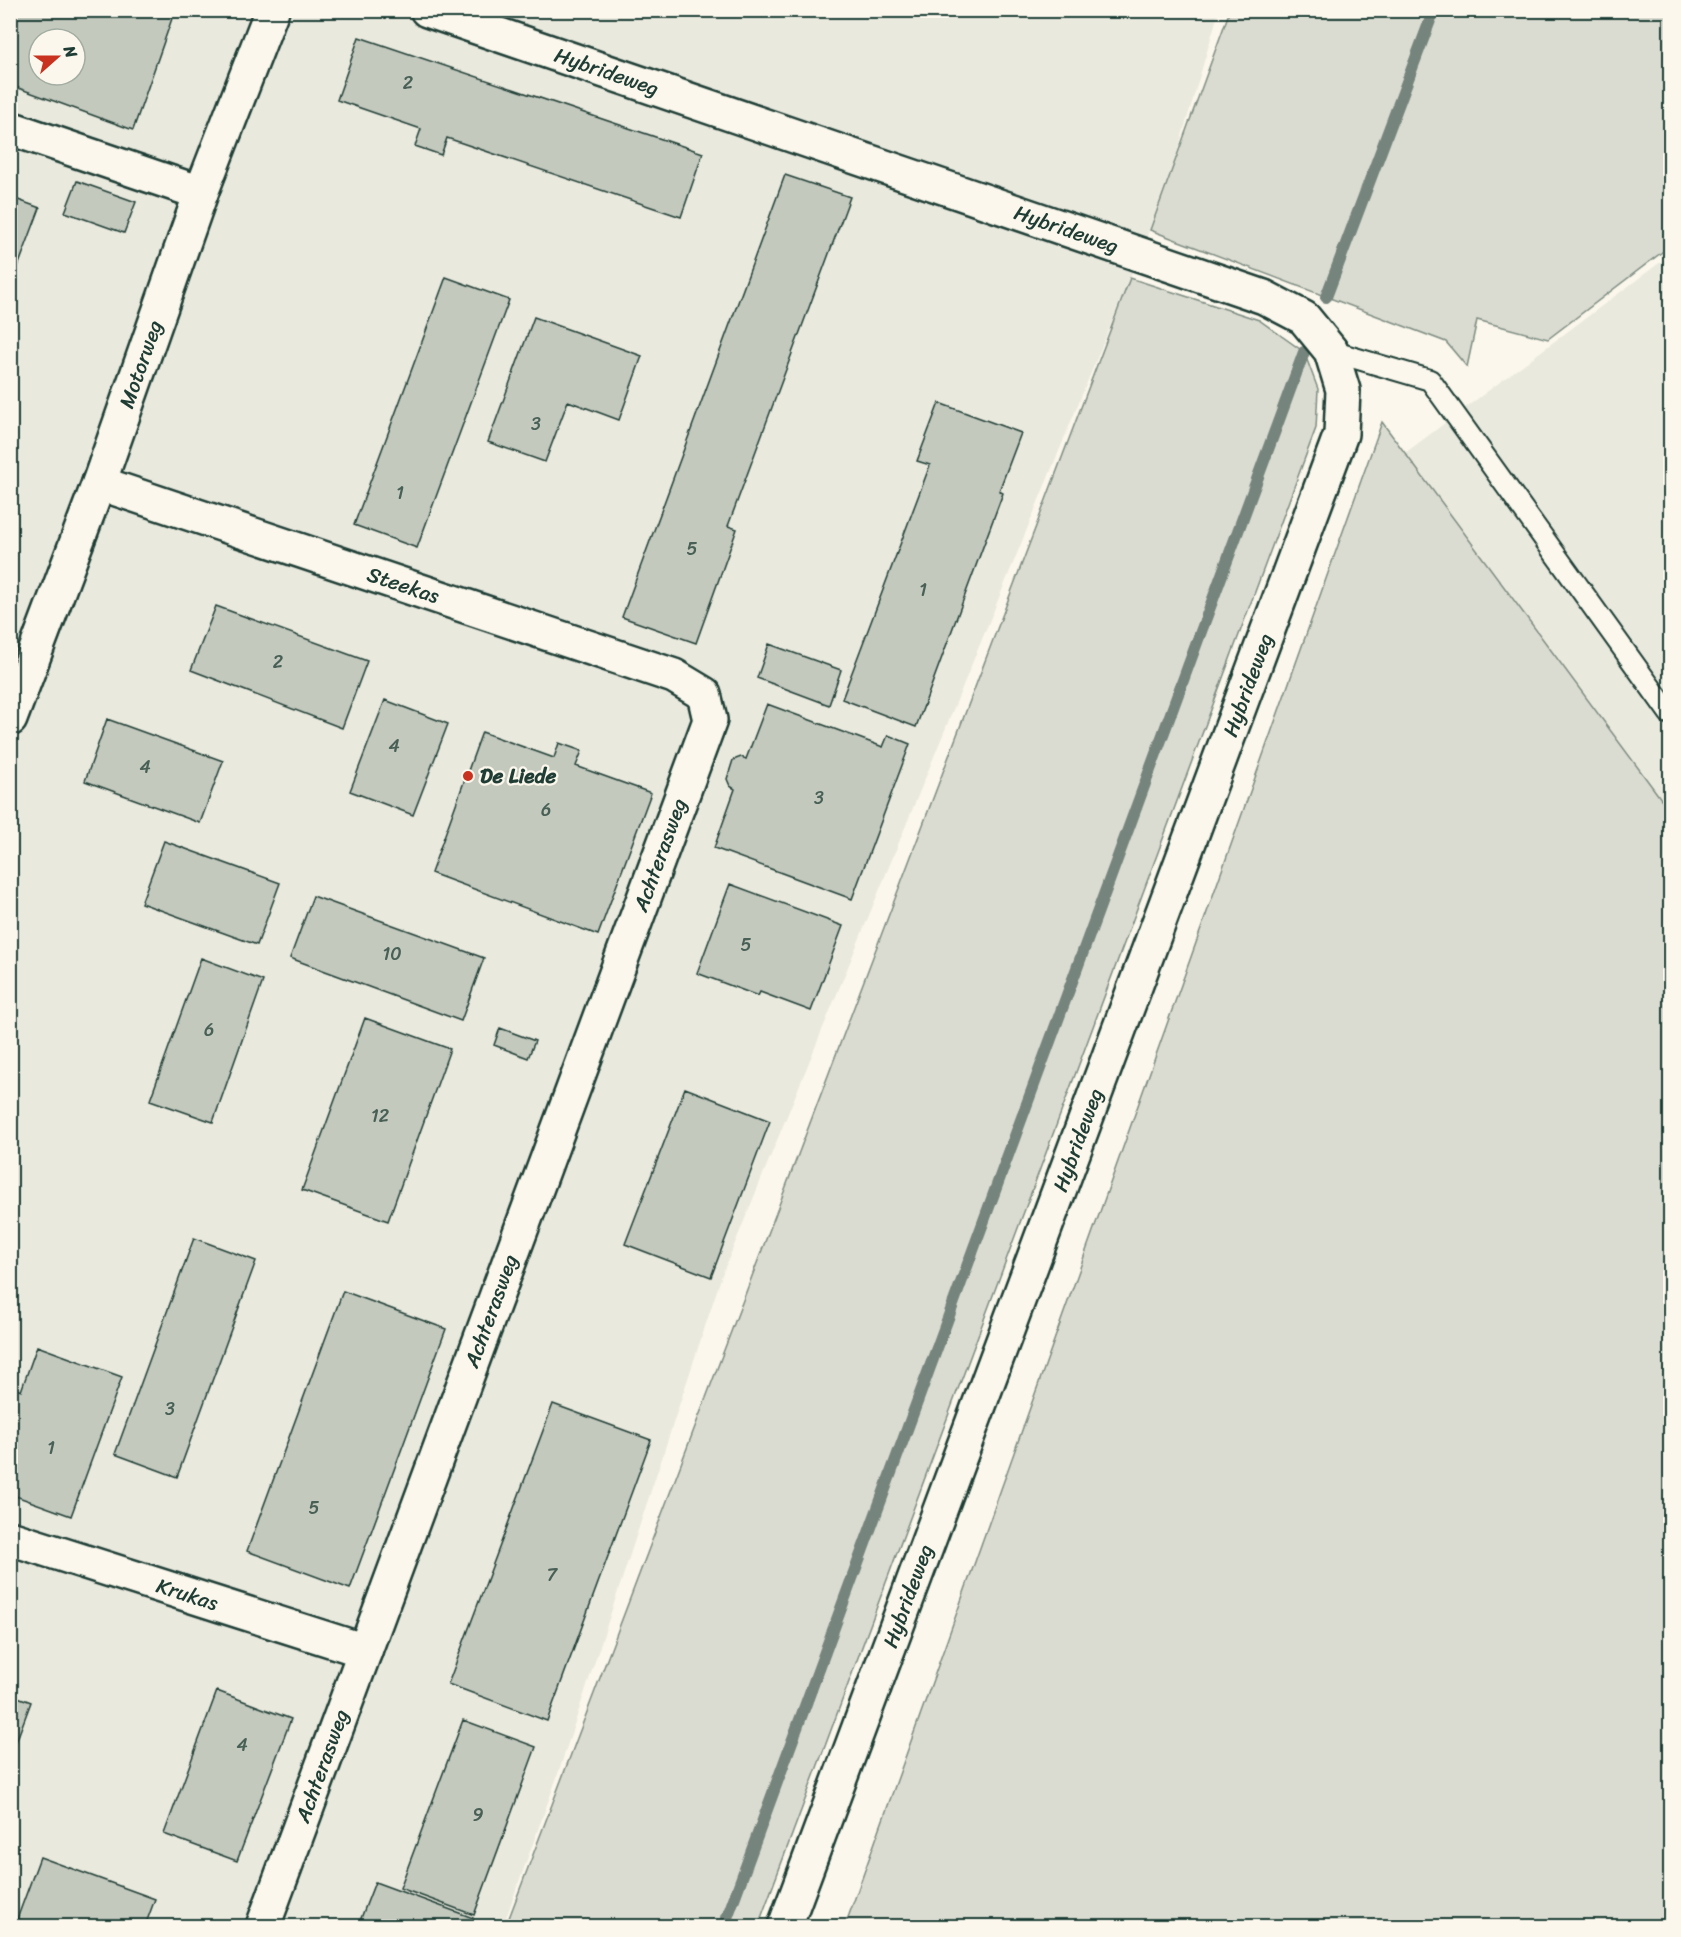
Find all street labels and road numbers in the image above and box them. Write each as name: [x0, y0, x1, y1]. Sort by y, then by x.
street label: Hybrideweg: [549, 36, 664, 107]
street label: Hybrideweg: [1009, 194, 1124, 265]
street label: Motorweg: [108, 314, 174, 414]
street label: Steekas: [362, 555, 445, 615]
street label: Hybrideweg: [1212, 628, 1284, 742]
street label: Achterasweg: [622, 792, 698, 918]
street label: Hybrideweg: [1042, 1083, 1114, 1197]
street label: Achterasweg: [453, 1248, 529, 1374]
street label: Hybrideweg: [872, 1539, 944, 1653]
street label: Krukas: [151, 1567, 223, 1622]
street label: Achterasweg: [284, 1703, 360, 1829]

